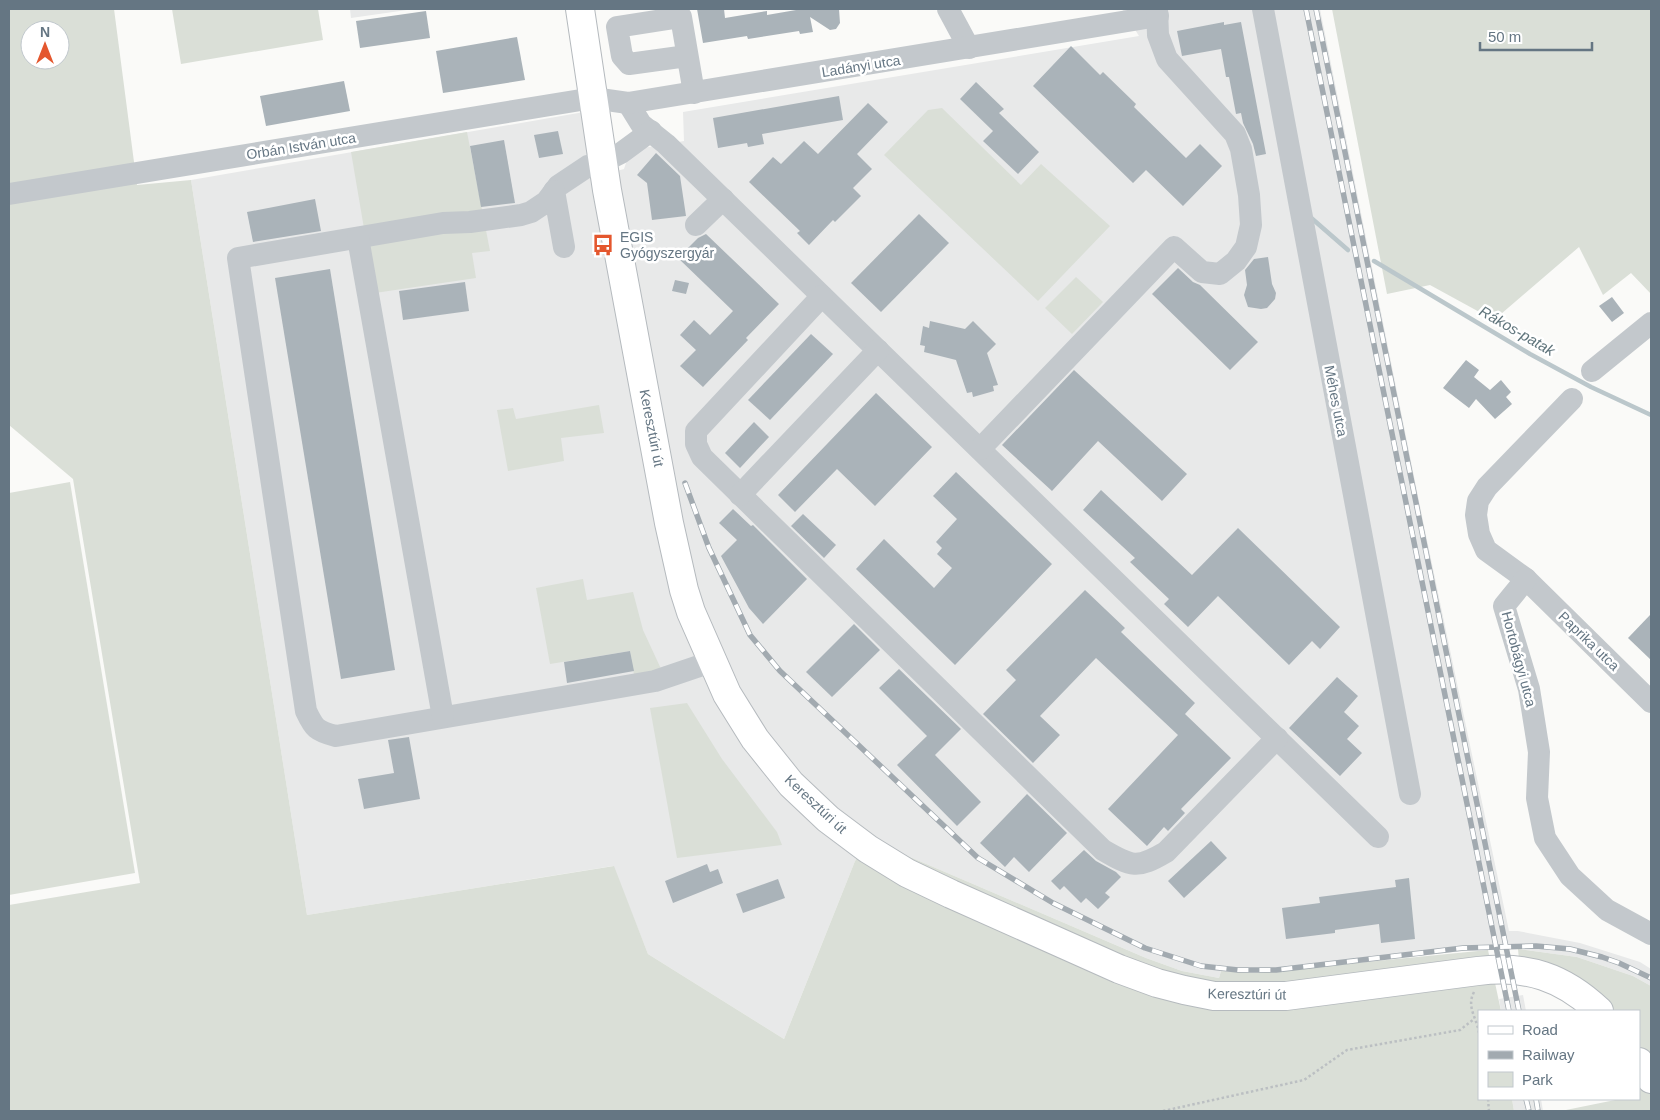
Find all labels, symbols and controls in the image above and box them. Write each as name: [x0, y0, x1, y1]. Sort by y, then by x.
north arrow: [20, 20, 70, 70]
scale bar: [1480, 20, 1592, 52]
text: N: [40, 24, 50, 40]
text: 50 m: [1488, 28, 1521, 45]
street label: Ladányi utca: [821, 52, 902, 80]
street label: Orbán István utca: [245, 129, 357, 163]
place label: EGIS Gyógyszergyár: [620, 229, 714, 261]
bus stop icon: EGIS Gyógyszergyár: [590, 232, 616, 258]
water label: Rákos-patak: [1477, 302, 1559, 360]
street label: Méhes utca: [1321, 364, 1351, 438]
street label: Keresztúri út: [637, 388, 667, 468]
street label: Paprika utca: [1555, 608, 1623, 674]
street label: Hortobágyi utca: [1499, 610, 1539, 709]
street label: Keresztúri út: [782, 771, 850, 837]
street label: Keresztúri út: [1208, 985, 1287, 1003]
legend: [1478, 1010, 1640, 1100]
text: Road: [1522, 1021, 1558, 1038]
text: Railway: [1522, 1046, 1575, 1063]
text: Park: [1522, 1071, 1553, 1088]

